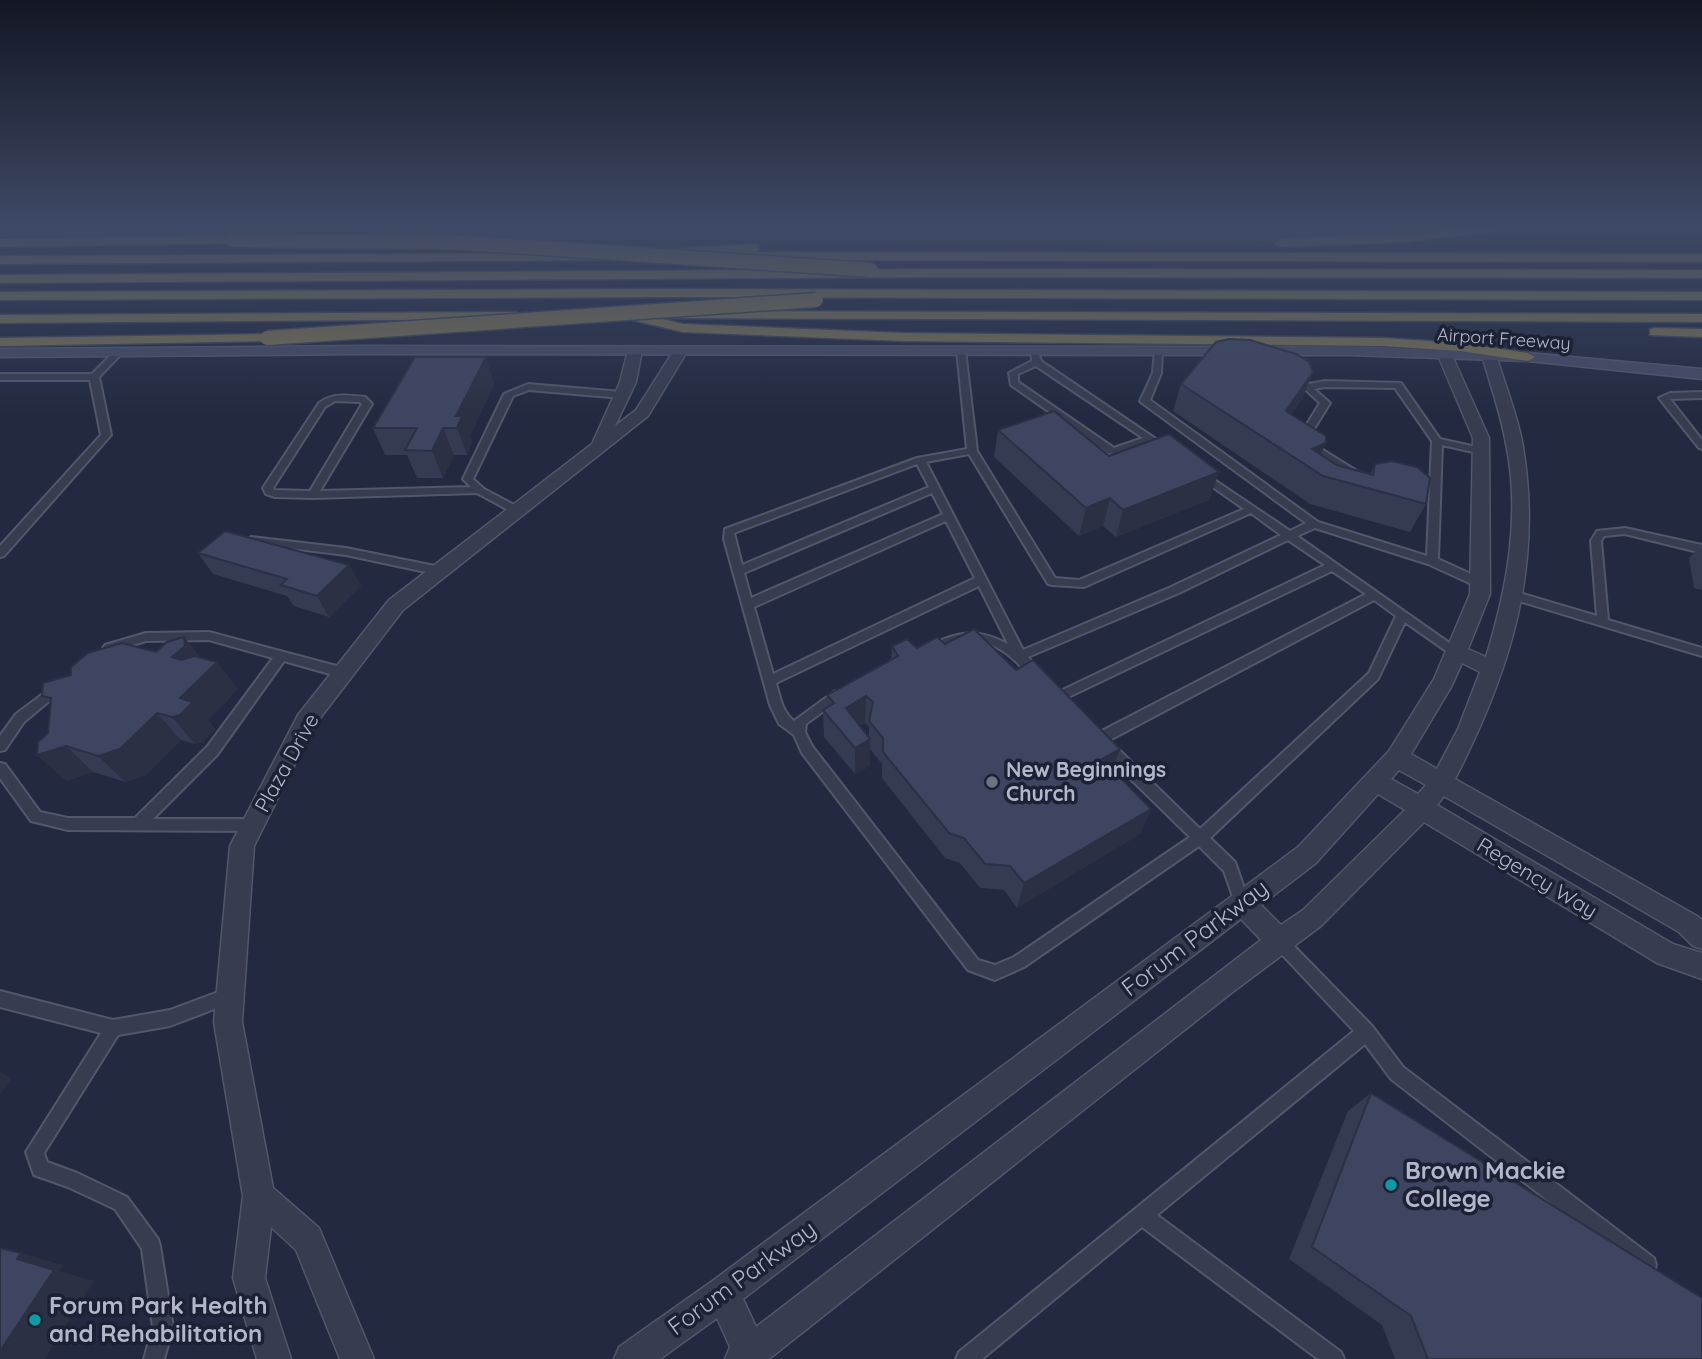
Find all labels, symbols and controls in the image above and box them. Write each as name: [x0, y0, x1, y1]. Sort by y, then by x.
street label: Airport Freeway: [1436, 322, 1572, 355]
street label: Plaza Drive: [248, 708, 324, 817]
place label: New Beginnings Church: [1006, 756, 1166, 806]
marker: New Beginnings Church: [984, 774, 1000, 790]
street label: Regency Way: [1473, 831, 1602, 923]
street label: Forum Parkway: [1115, 872, 1274, 1002]
place label: Brown Mackie College: [1405, 1155, 1566, 1213]
marker: Brown Mackie College: [1383, 1177, 1399, 1193]
street label: Forum Parkway: [661, 1213, 821, 1341]
place label: Forum Park Health and Rehabilitation: [49, 1290, 268, 1348]
marker: Forum Park Health and Rehabilitation: [27, 1312, 43, 1328]

